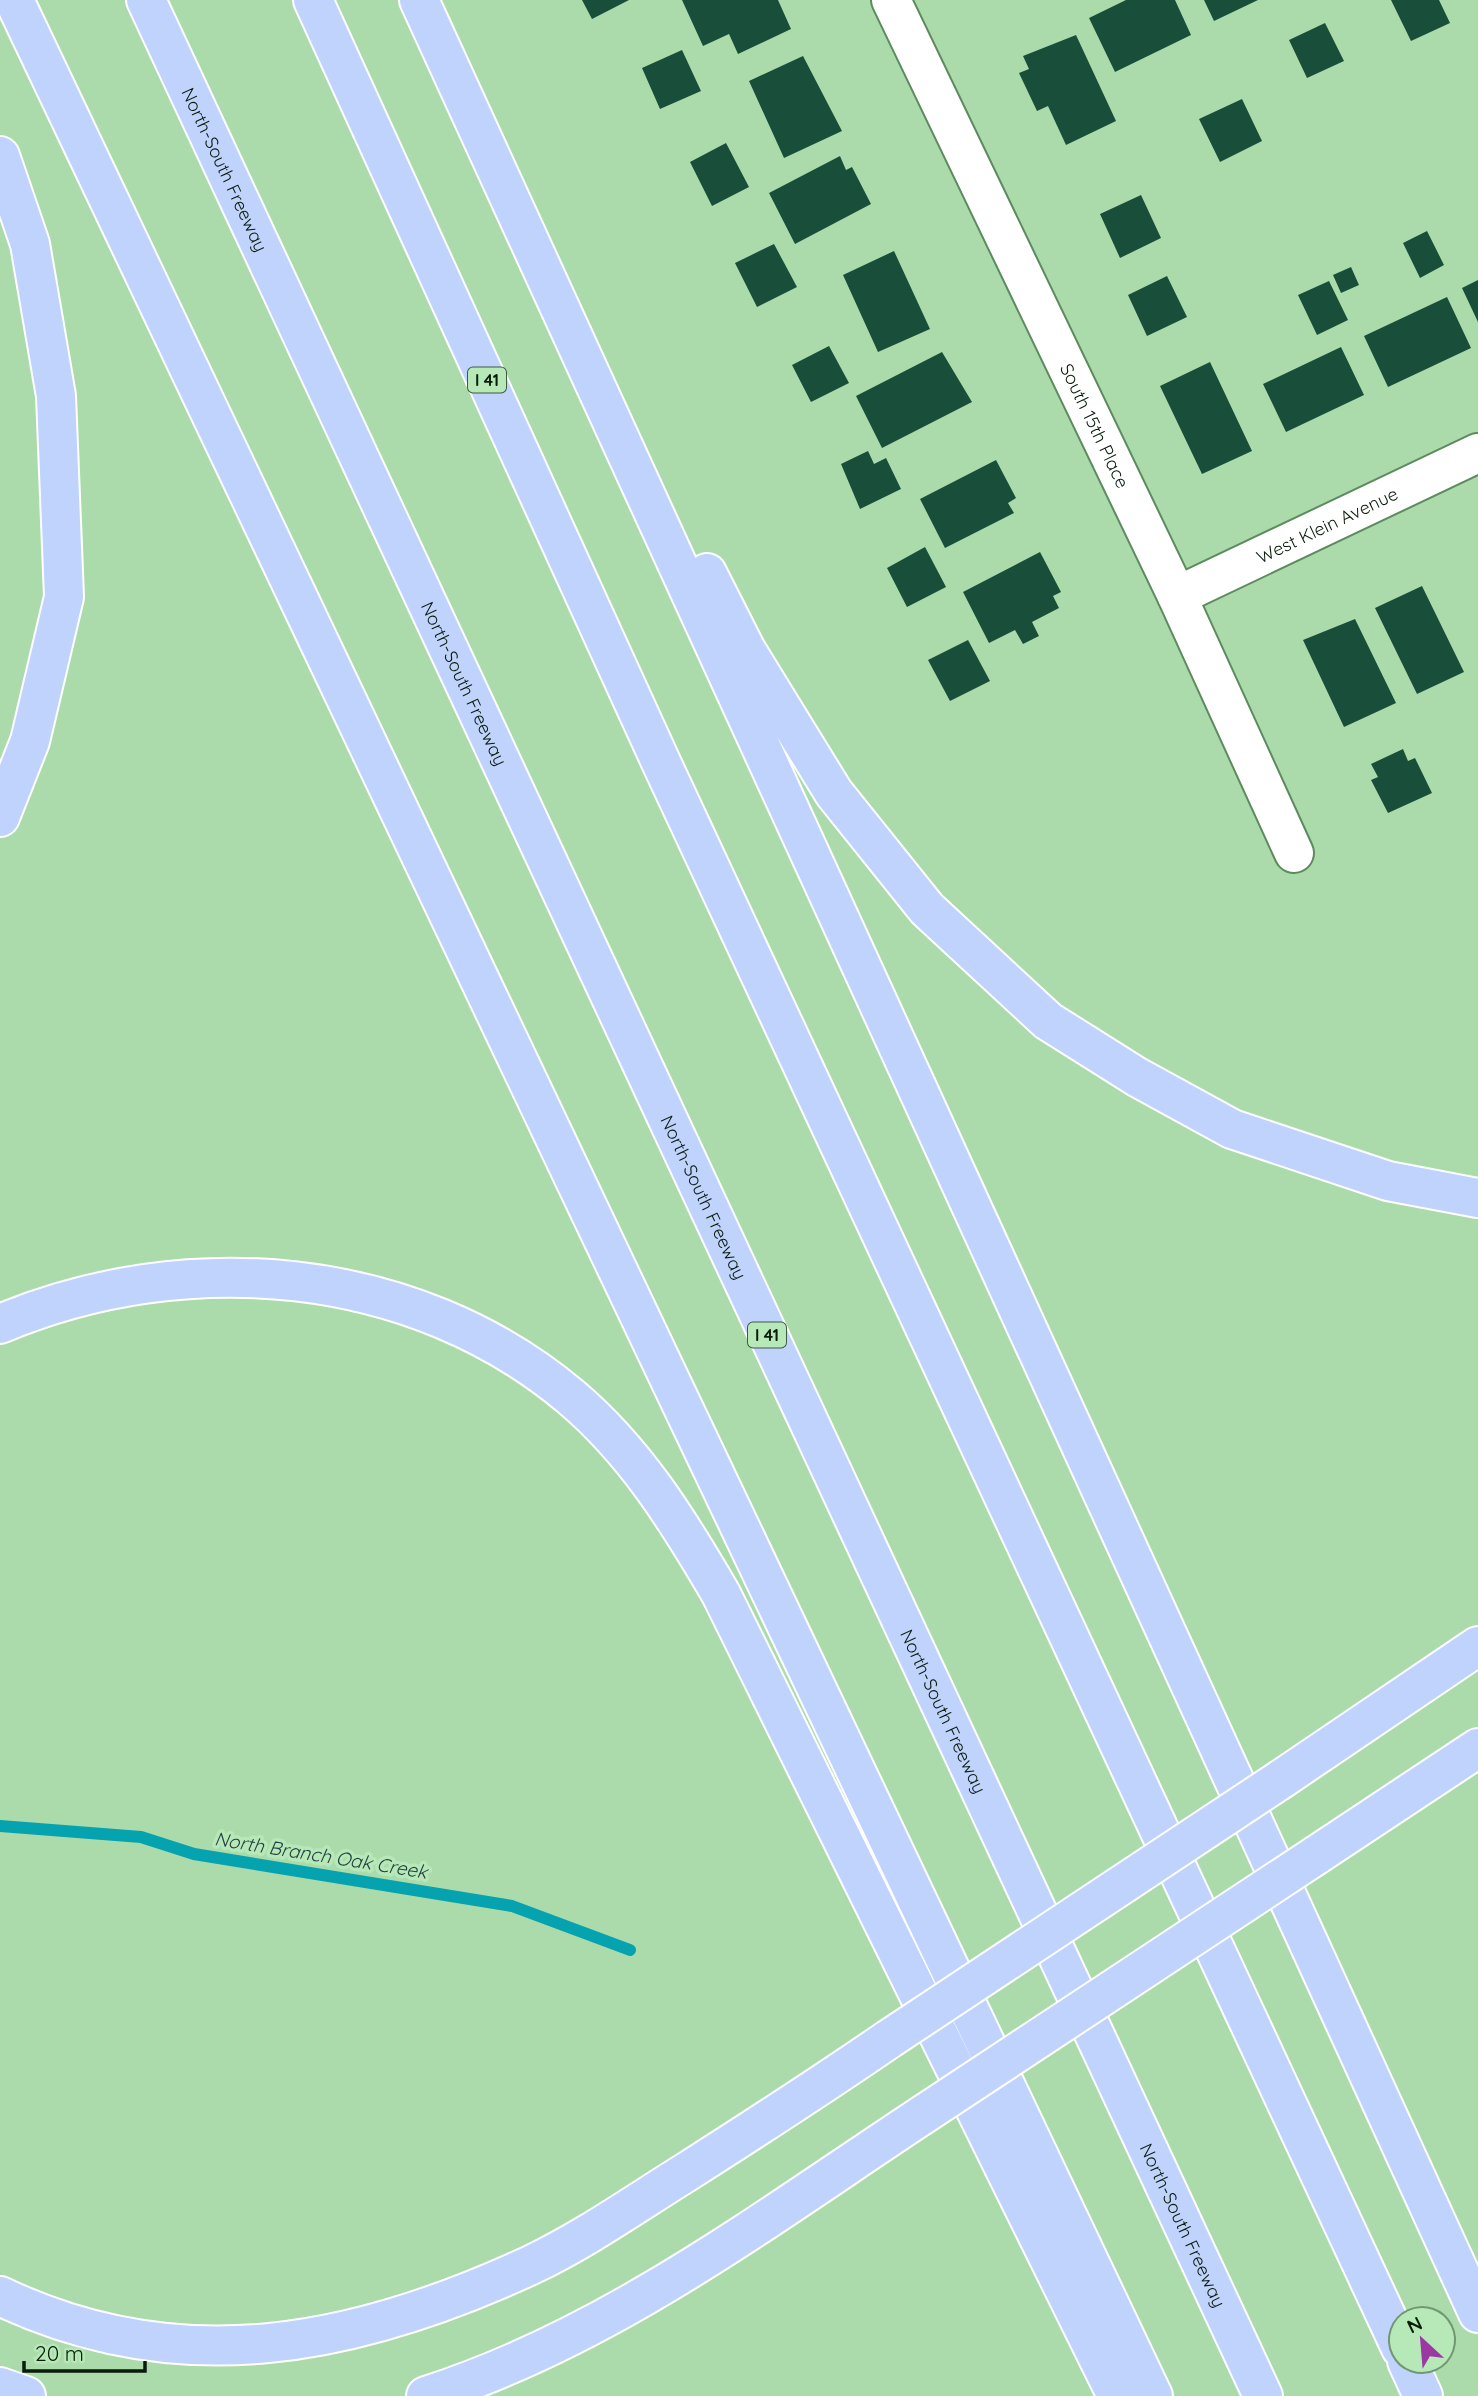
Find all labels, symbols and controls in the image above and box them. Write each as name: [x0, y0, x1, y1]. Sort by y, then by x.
street label: North-South Freeway: [177, 84, 273, 255]
street label: South 15th Place: [1056, 359, 1135, 492]
road number: I 41: [468, 368, 506, 392]
street label: West Klein Avenue: [1253, 481, 1401, 568]
street label: North-South Freeway: [416, 598, 513, 769]
street label: North-South Freeway: [656, 1112, 752, 1283]
road number: I 41: [748, 1322, 786, 1348]
street label: North-South Freeway: [896, 1625, 992, 1797]
water label: North Branch Oak Creek: [213, 1826, 431, 1884]
street label: North-South Freeway: [1135, 2139, 1231, 2311]
north arrow: [1387, 2305, 1457, 2375]
text: N: [1403, 2311, 1426, 2339]
scale bar: [24, 2330, 145, 2374]
text: 20 m: [35, 2340, 84, 2366]

